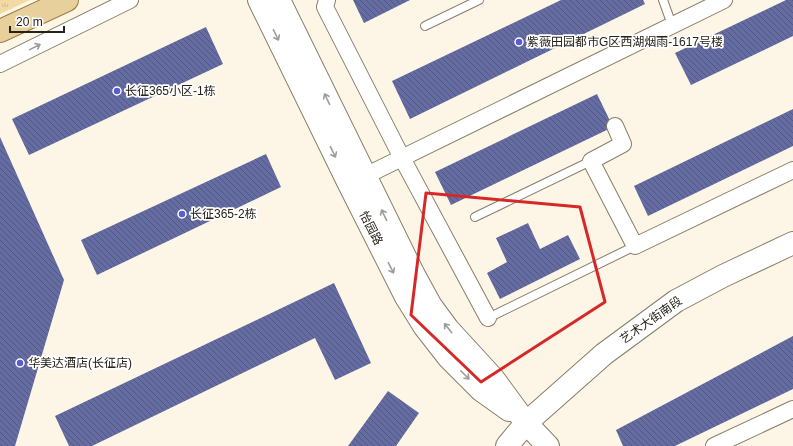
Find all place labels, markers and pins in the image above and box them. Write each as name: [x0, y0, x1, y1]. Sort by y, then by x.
place label: 紫薇田园都市G区西湖烟雨-1617号楼: [527, 35, 723, 49]
marker: 紫薇田园都市G区西湖烟雨-1617号楼: [514, 37, 524, 47]
place label: 长征365小区-1栋: [125, 84, 216, 98]
marker: 长征365小区-1栋: [112, 86, 122, 96]
place label: 长征365-2栋: [190, 207, 257, 221]
marker: 长征365-2栋: [177, 209, 187, 219]
place label: 华美达酒店(长征店): [28, 356, 132, 370]
marker: 华美达酒店(长征店): [15, 358, 25, 368]

